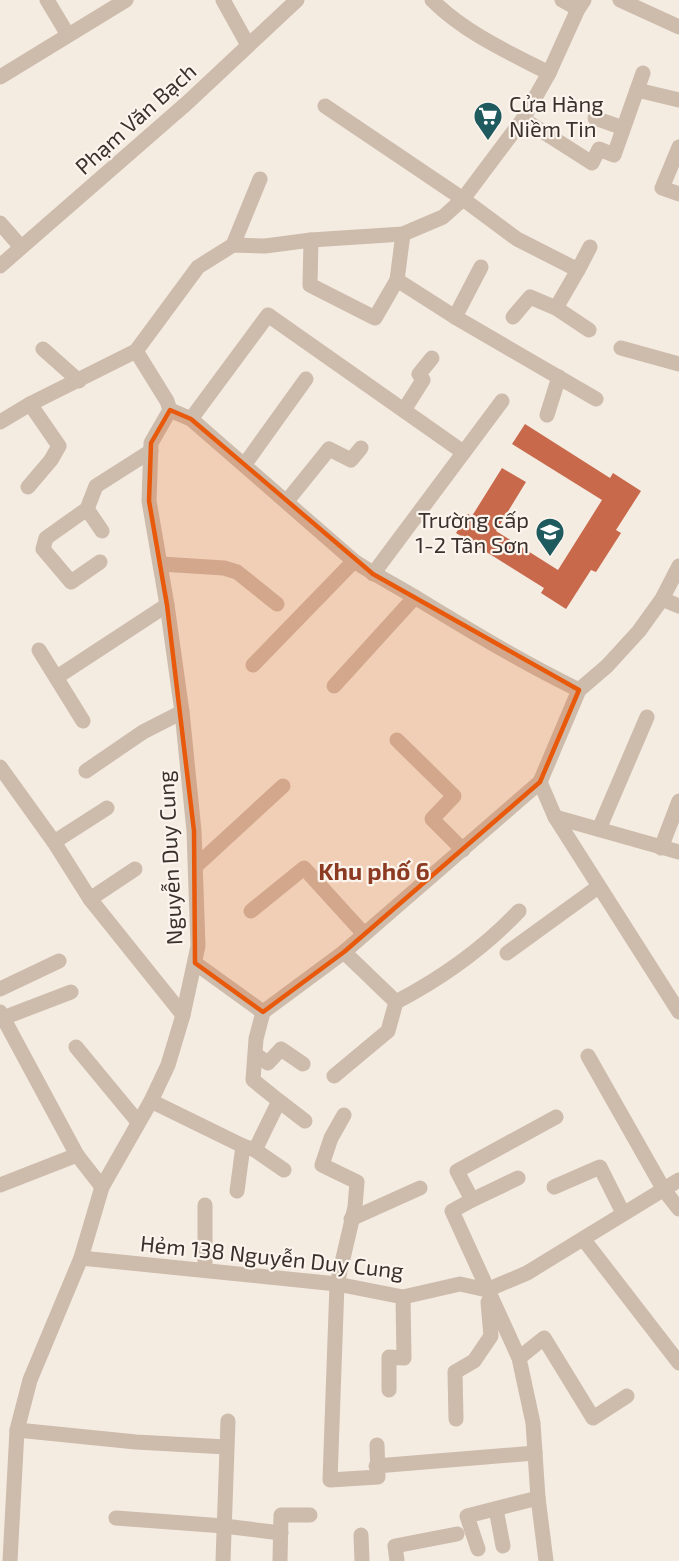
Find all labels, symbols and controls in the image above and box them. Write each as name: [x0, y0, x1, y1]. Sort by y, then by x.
street label: Phạm Văn Bạch: [69, 57, 201, 179]
place label: Cửa Hàng Niềm Tin: [509, 90, 603, 141]
supermarket icon: Cửa Hàng Niềm Tin: [472, 100, 504, 142]
place label: Trường cấp 1-2 Tân Sơn: [415, 506, 529, 557]
school or university icon: Trường cấp 1-2 Tân Sơn: [534, 516, 566, 558]
street label: Nguyễn Duy Cung: [151, 770, 187, 946]
district label: Khu phố 6: [318, 856, 430, 885]
street label: Hẻm 138 Nguyễn Duy Cung: [139, 1229, 405, 1283]

